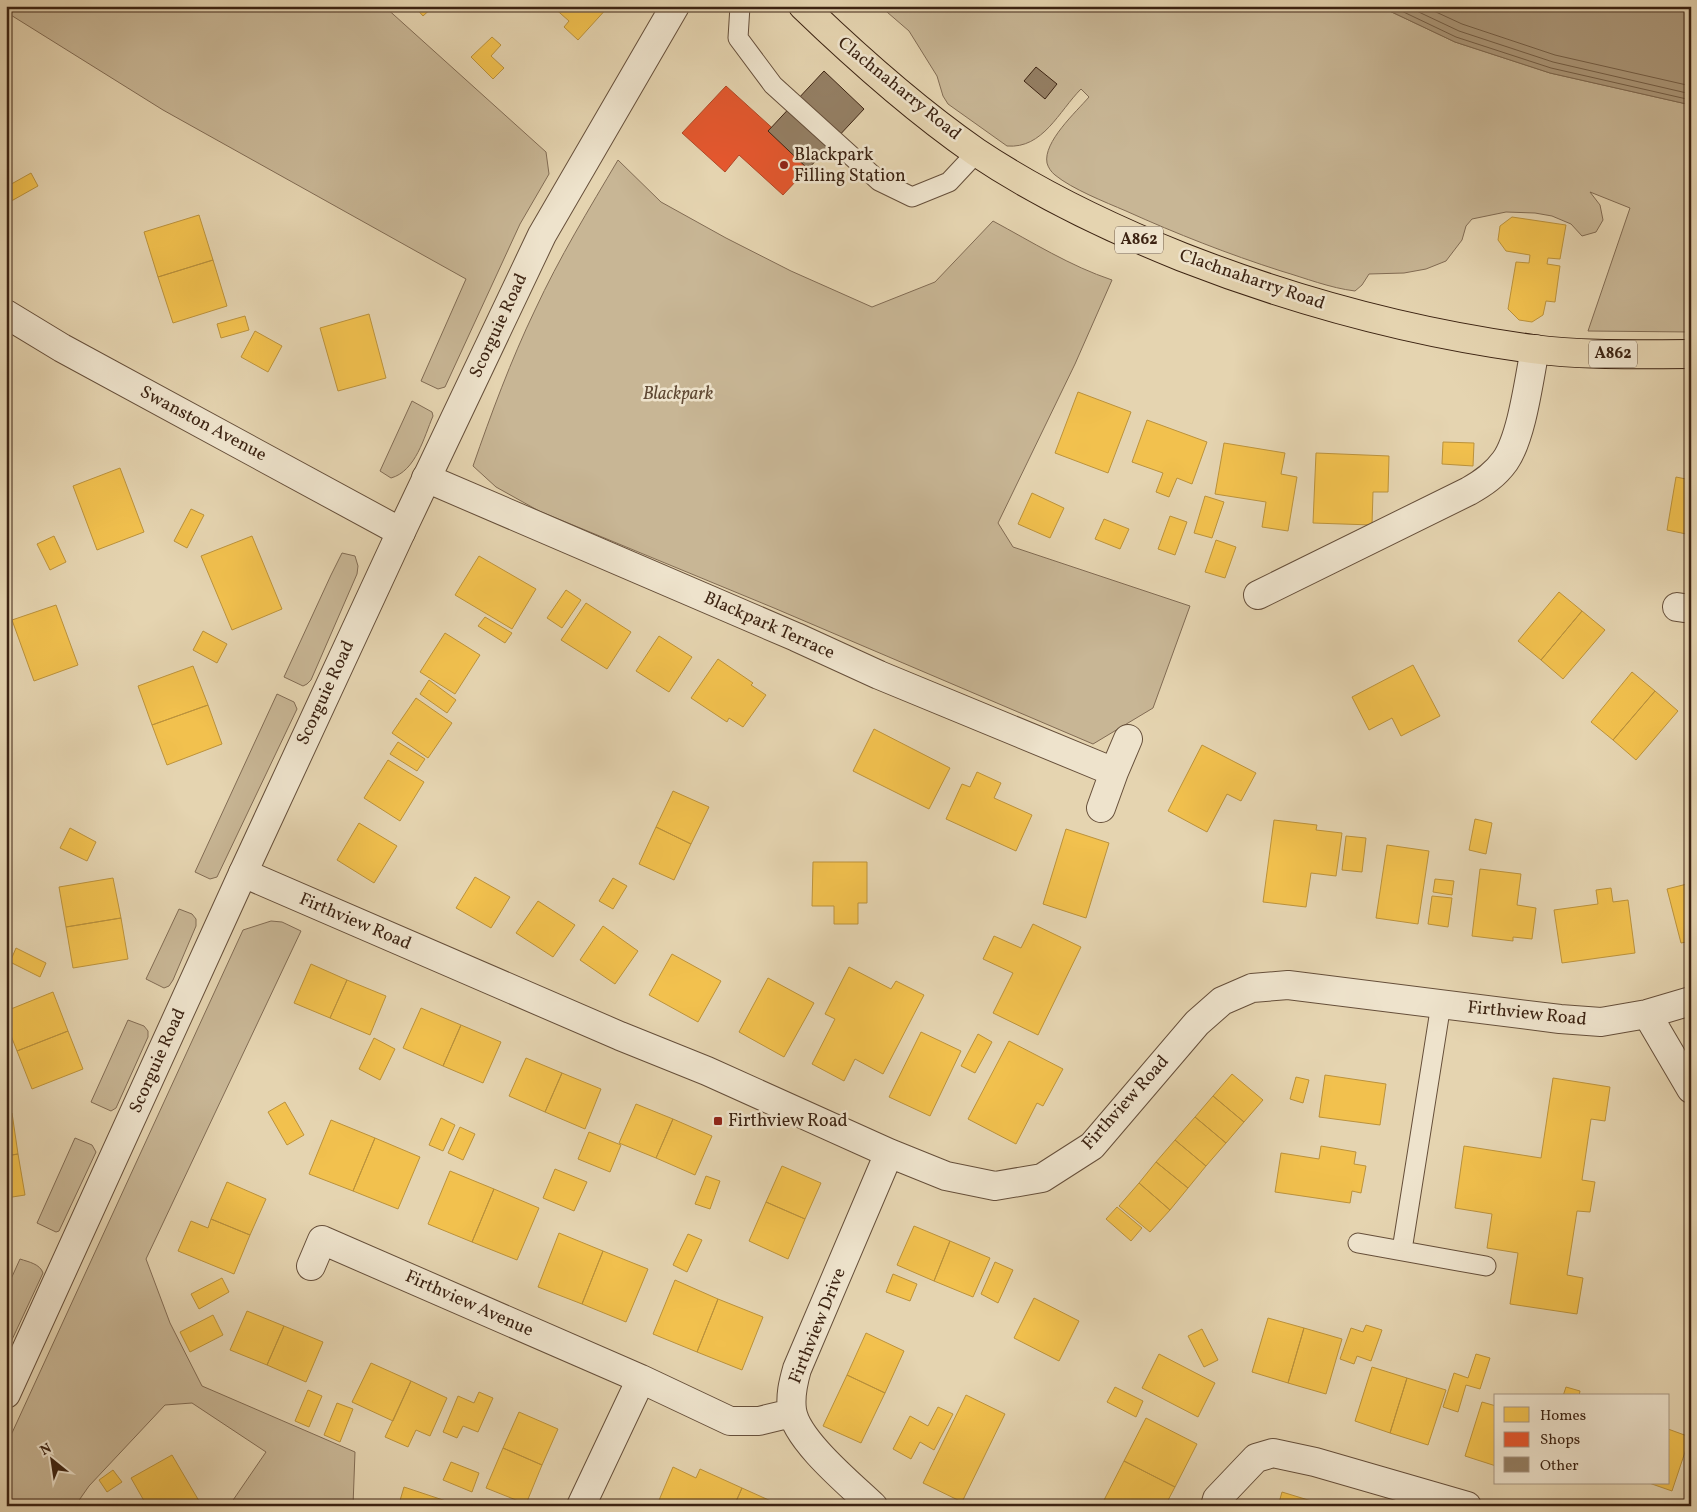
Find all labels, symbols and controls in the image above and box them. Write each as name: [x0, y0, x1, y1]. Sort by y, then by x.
street label: Clachnaharry Road: [832, 31, 966, 147]
place label: Blackpark Filling Station: [794, 143, 906, 189]
marker: Blackpark Filling Station: [778, 159, 790, 171]
road number: A862: [1115, 226, 1163, 254]
street label: Clachnaharry Road: [1176, 243, 1328, 317]
street label: Scorguie Road: [464, 270, 534, 382]
road number: A862: [1589, 340, 1637, 368]
street label: Swanston Avenue: [135, 380, 271, 468]
park label: Blackpark: [643, 382, 713, 407]
street label: Blackpark Terrace: [699, 586, 839, 666]
street label: Scorguie Road: [291, 637, 361, 749]
street label: Firthview Road: [295, 887, 415, 957]
street label: Firthview Road: [1466, 995, 1588, 1033]
street label: Scorguie Road: [124, 1004, 192, 1118]
street label: Firthview Road: [1077, 1050, 1175, 1156]
place label: Firthview Road: [728, 1109, 848, 1134]
marker: Firthview Road: [712, 1115, 724, 1127]
street label: Firthview Drive: [783, 1264, 853, 1388]
street label: Firthview Avenue: [401, 1265, 537, 1343]
legend: [1494, 1394, 1670, 1484]
text: Homes: [1540, 1406, 1586, 1427]
text: Shops: [1540, 1430, 1580, 1451]
north arrow: [28, 1434, 78, 1484]
text: N: [37, 1439, 55, 1461]
text: Other: [1540, 1456, 1579, 1477]

